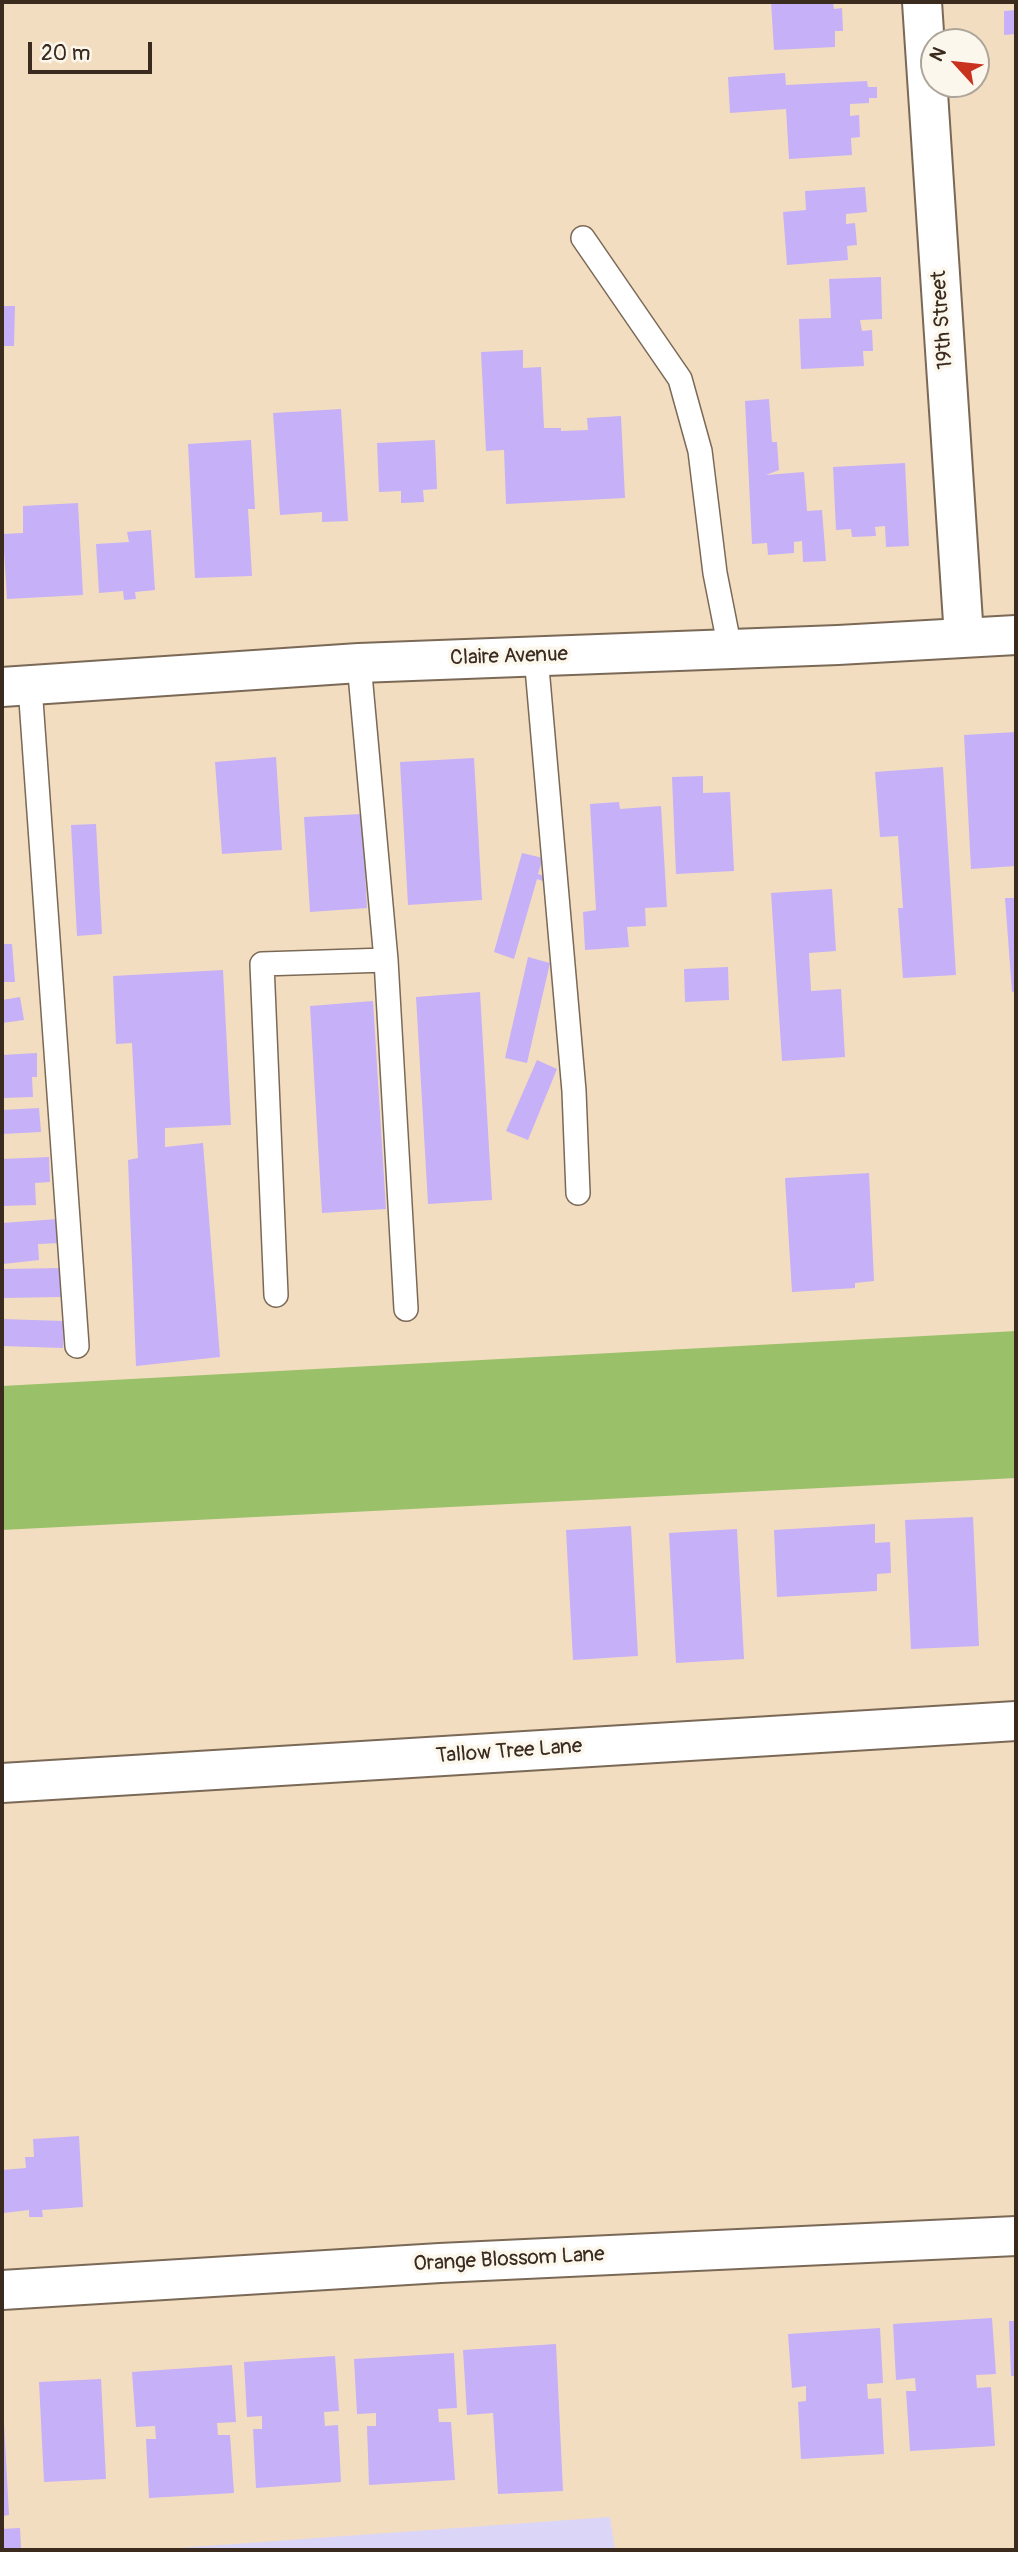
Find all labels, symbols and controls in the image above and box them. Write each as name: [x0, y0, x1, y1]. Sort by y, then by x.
scale bar: [32, 28, 156, 72]
north arrow: [920, 28, 990, 98]
text: 20 m: [41, 40, 90, 67]
text: N: [924, 43, 952, 66]
street label: 19th Street: [927, 270, 959, 370]
street label: Claire Avenue: [450, 642, 568, 672]
street label: Tallow Tree Lane: [435, 1734, 583, 1770]
street label: Orange Blossom Lane: [413, 2242, 605, 2278]

